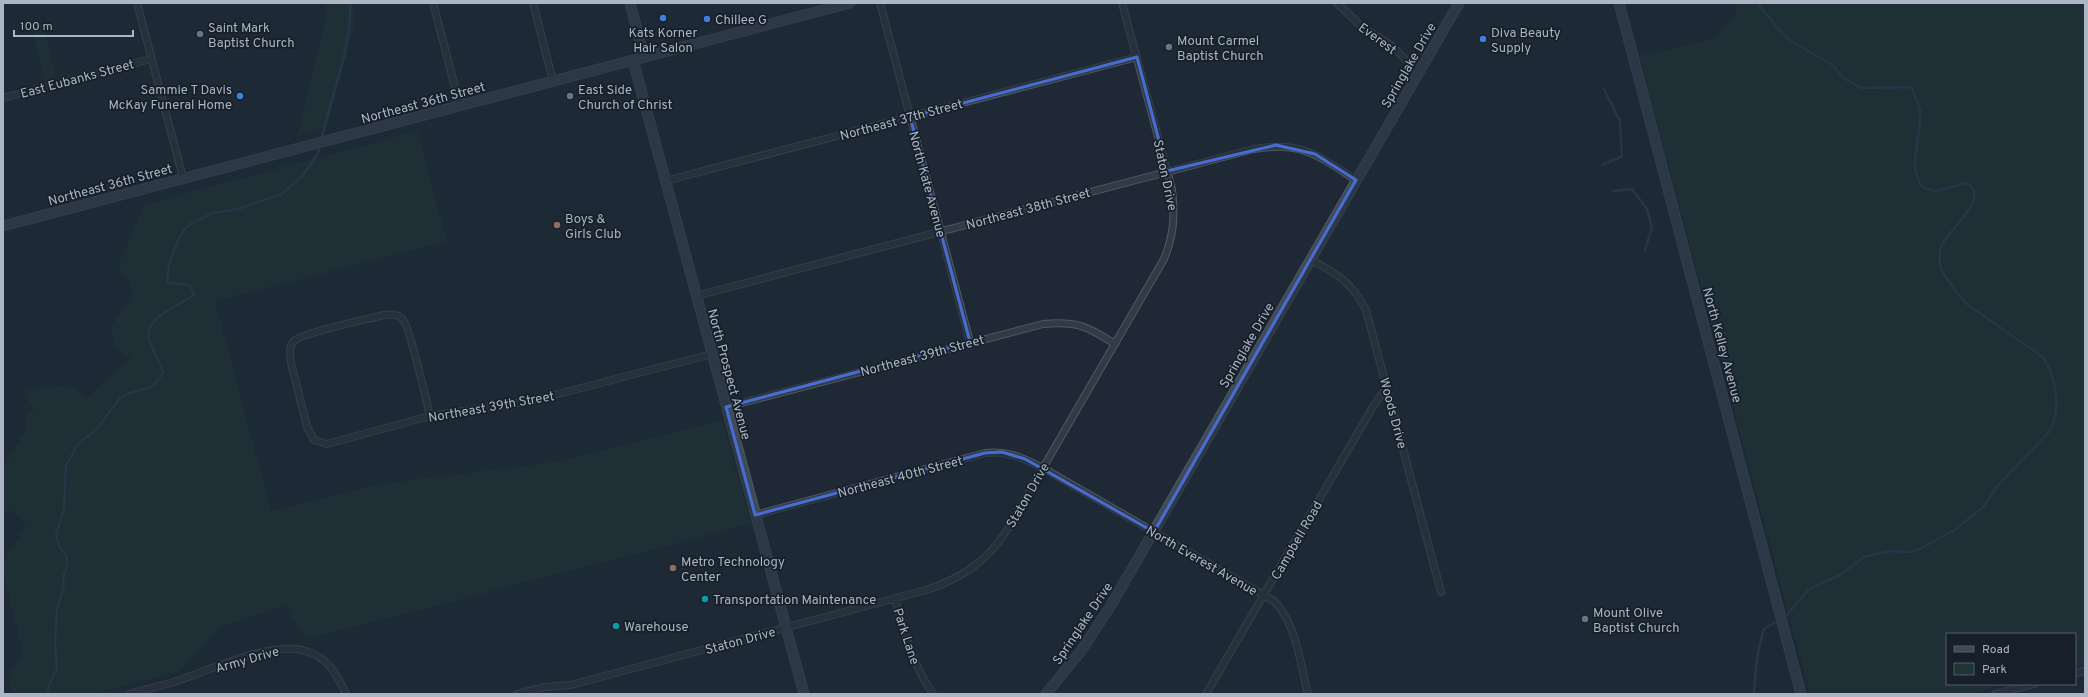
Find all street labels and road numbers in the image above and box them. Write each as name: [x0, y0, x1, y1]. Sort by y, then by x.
street label: Everest: [1355, 20, 1399, 59]
street label: Springlake Drive: [1379, 21, 1441, 111]
street label: East Eubanks Street: [19, 57, 136, 103]
street label: Northeast 36th Street: [360, 80, 487, 128]
street label: Northeast 37th Street: [838, 97, 965, 145]
street label: North Kate Avenue: [904, 130, 948, 239]
street label: Staton Drive: [1149, 138, 1179, 212]
street label: Northeast 36th Street: [47, 162, 174, 210]
street label: Northeast 38th Street: [965, 186, 1092, 234]
street label: North Kelley Avenue: [1698, 286, 1744, 405]
street label: Springlake Drive: [1217, 301, 1279, 391]
street label: North Prospect Avenue: [703, 307, 753, 442]
street label: Northeast 39th Street: [859, 333, 986, 381]
street label: Woods Drive: [1375, 376, 1409, 451]
street label: Northeast 39th Street: [427, 389, 556, 427]
street label: Northeast 40th Street: [836, 454, 965, 502]
street label: Staton Drive: [1004, 461, 1054, 531]
street label: Campbell Road: [1269, 499, 1327, 583]
street label: North Everest Avenue: [1142, 523, 1260, 600]
street label: Springlake Drive: [1050, 580, 1117, 668]
street label: Park Lane: [888, 606, 922, 667]
street label: Staton Drive: [704, 625, 777, 659]
street label: Army Drive: [214, 644, 281, 678]

